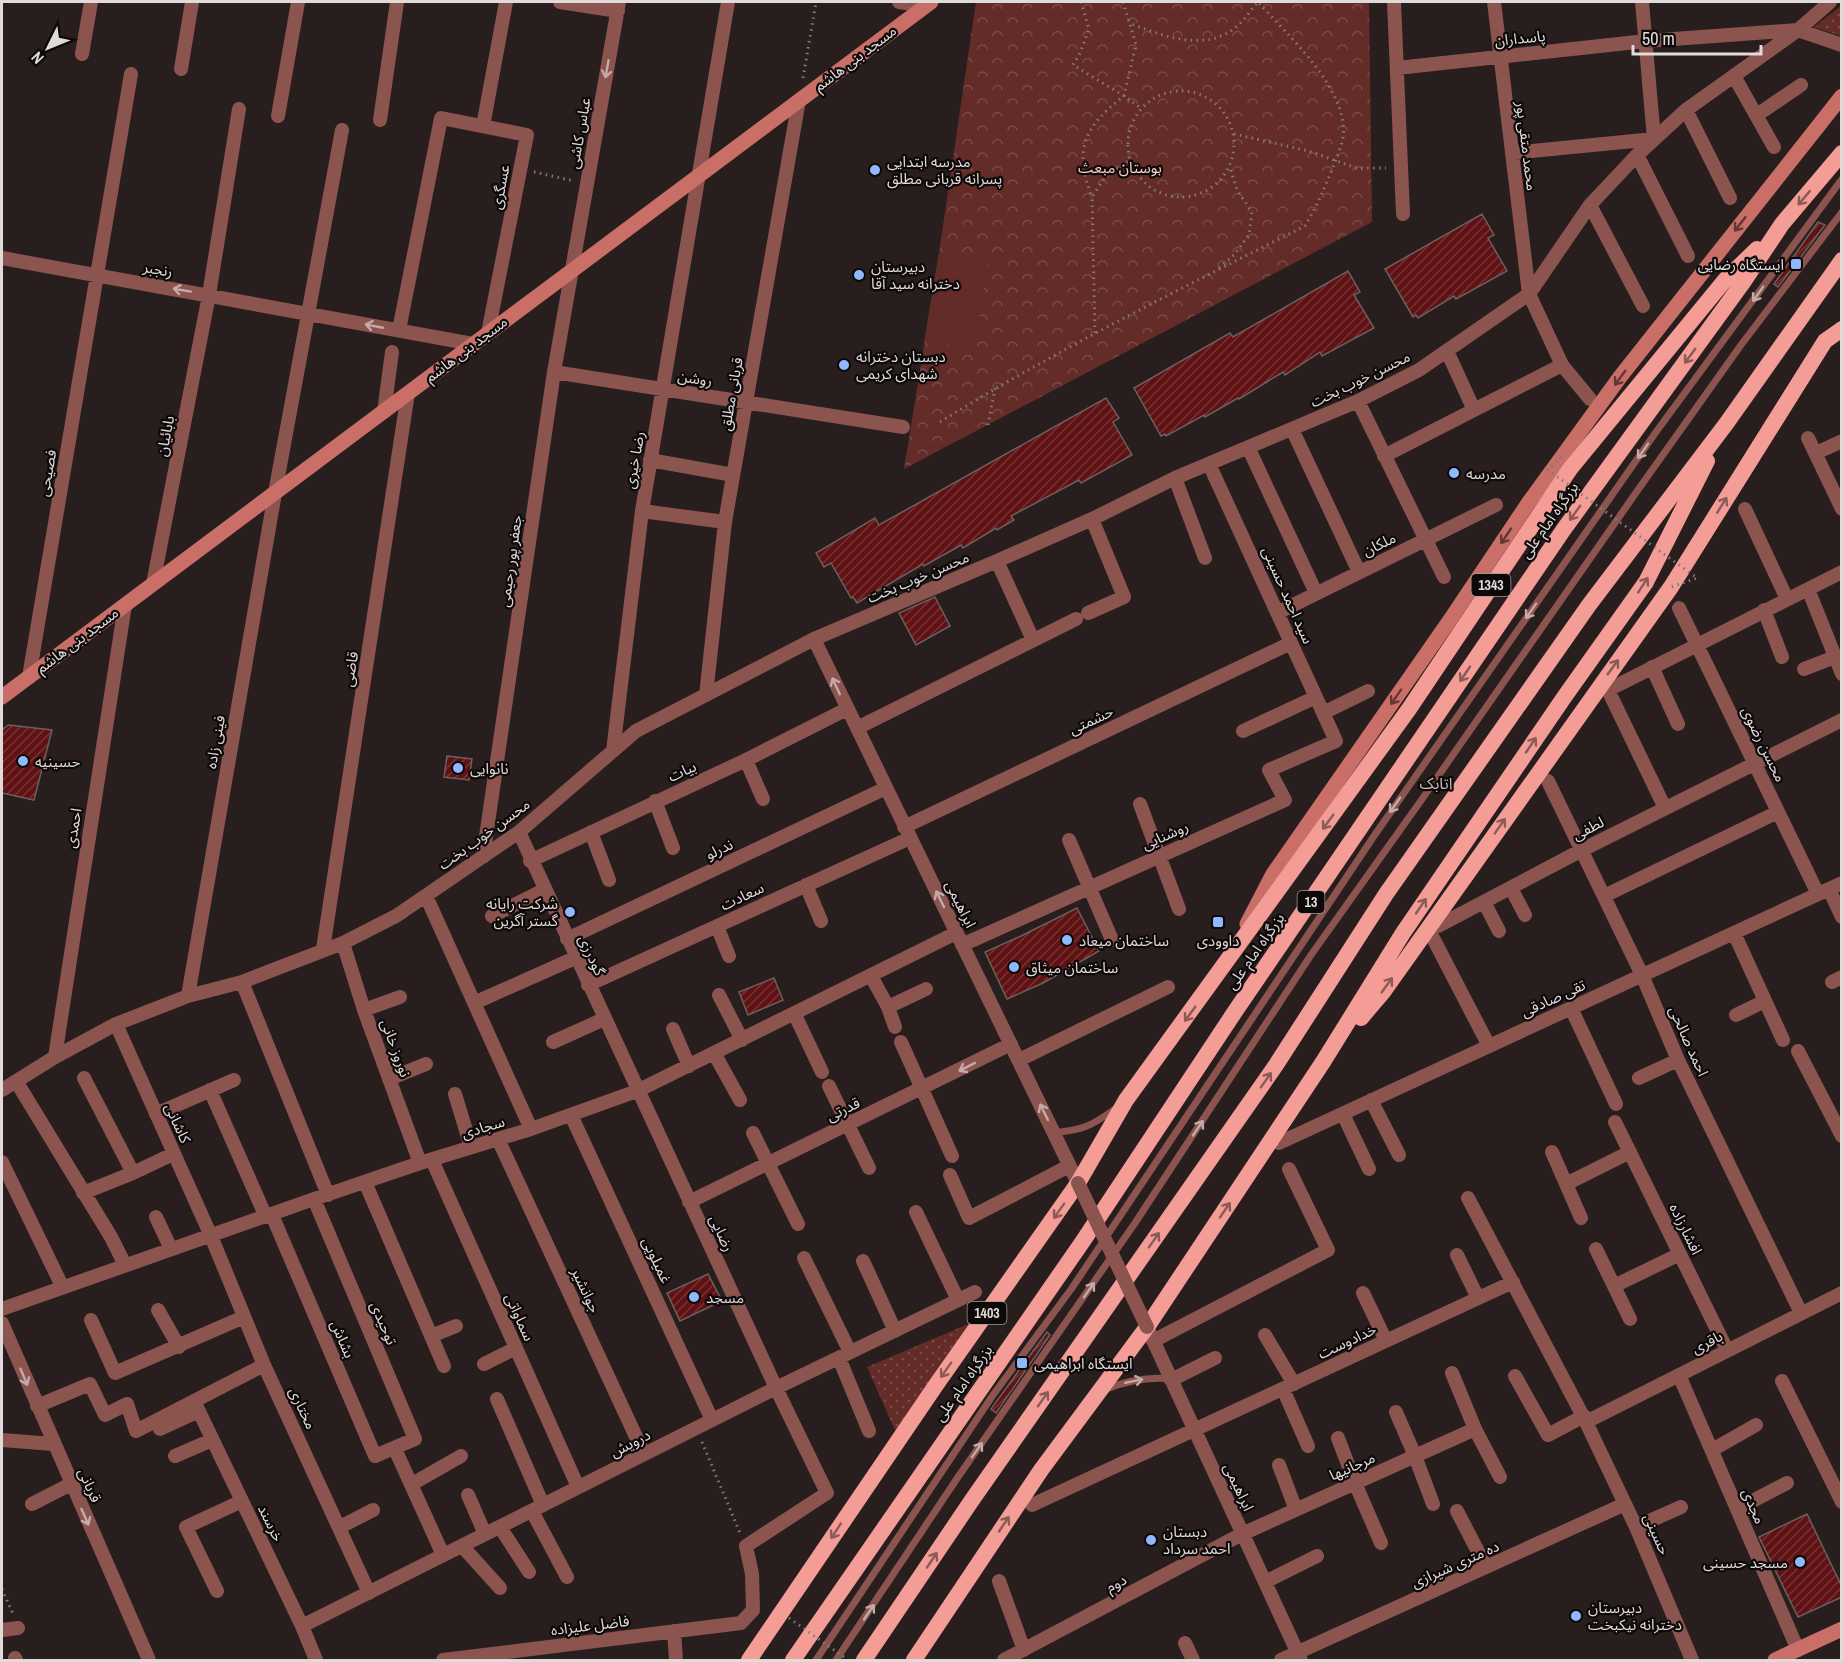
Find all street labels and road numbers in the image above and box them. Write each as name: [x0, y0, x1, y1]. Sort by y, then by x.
street label: مسجد بنی هاشم: [809, 20, 901, 97]
street label: پاسداران: [1493, 25, 1547, 51]
street label: عباس کاشی: [562, 95, 596, 170]
street label: محمد متقی پور: [1511, 99, 1543, 192]
street label: عسگری: [485, 162, 515, 211]
street label: رنجبر: [141, 256, 174, 282]
street label: مسجد بنی هاشم: [420, 311, 512, 388]
street label: محسن خوب بخت: [1307, 346, 1413, 412]
street label: قربانی مطلق: [714, 355, 748, 432]
street label: روشن: [676, 365, 714, 391]
street label: بابائیان: [151, 414, 179, 458]
street label: رضا خیری: [619, 430, 649, 490]
street label: فصیحی: [33, 448, 61, 498]
street label: بزرگراه امام علی: [1515, 477, 1584, 563]
street label: جعفر پور رحیمی: [493, 513, 527, 609]
street label: ملکان: [1359, 527, 1399, 561]
street label: سید احمد حسینی: [1257, 543, 1319, 647]
street label: محسن خوب بخت: [864, 546, 972, 608]
road number: 1343: [1472, 574, 1510, 596]
street label: مسجد بنی هاشم: [31, 602, 123, 679]
street label: قاضی: [337, 649, 363, 688]
street label: حشمتی: [1065, 701, 1117, 739]
street label: محسن رضوی: [1737, 703, 1791, 785]
street label: فینی زاده: [200, 713, 230, 770]
street label: بیات: [665, 756, 699, 786]
street label: محسن خوب بخت: [434, 794, 534, 874]
street label: احمدی: [59, 806, 87, 850]
street label: لطفی: [1569, 811, 1608, 845]
street label: روشنایی: [1138, 815, 1192, 855]
street label: ندرلو: [702, 834, 736, 864]
street label: سعادت: [717, 877, 767, 915]
street label: ابراهیمی: [940, 877, 982, 931]
road number: 13: [1298, 891, 1324, 913]
street label: بزرگراه امام علی: [1221, 908, 1290, 994]
street label: گودرزی: [573, 931, 611, 980]
street label: تقی صادقی: [1517, 974, 1589, 1022]
street label: احمد صالحی: [1664, 1003, 1714, 1079]
street label: نوروز خانی: [376, 1016, 416, 1080]
street label: قدرتی: [823, 1092, 864, 1126]
street label: کاشانی: [160, 1100, 196, 1147]
street label: سجادی: [459, 1110, 507, 1144]
street label: افشارزاده: [1665, 1200, 1707, 1258]
street label: رضایی: [704, 1211, 740, 1255]
street label: غمیلویی: [637, 1233, 677, 1287]
street label: جوانشیر: [566, 1263, 606, 1316]
street label: سماواتی: [500, 1290, 540, 1345]
street label: توحیدی: [365, 1298, 403, 1348]
road number: 1403: [968, 1302, 1006, 1324]
street label: بشاش: [326, 1317, 360, 1361]
street label: خدادوست: [1314, 1318, 1380, 1364]
street label: باقری: [1688, 1325, 1726, 1359]
street label: بزرگراه امام علی: [929, 1340, 998, 1426]
street label: مختاری: [284, 1383, 322, 1433]
street label: درویش: [606, 1424, 654, 1462]
street label: مرجانیها: [1326, 1447, 1378, 1485]
street label: ابراهیمی: [1219, 1460, 1259, 1514]
street label: قربانی: [73, 1464, 107, 1506]
street label: مجدی: [1737, 1485, 1771, 1527]
street label: خرسند: [253, 1501, 289, 1545]
street label: حسینی: [1639, 1510, 1675, 1558]
street label: ده متری شیرازی: [1408, 1535, 1502, 1593]
street label: دوم: [1102, 1569, 1131, 1598]
street label: فاضل علیزاده: [550, 1610, 631, 1640]

